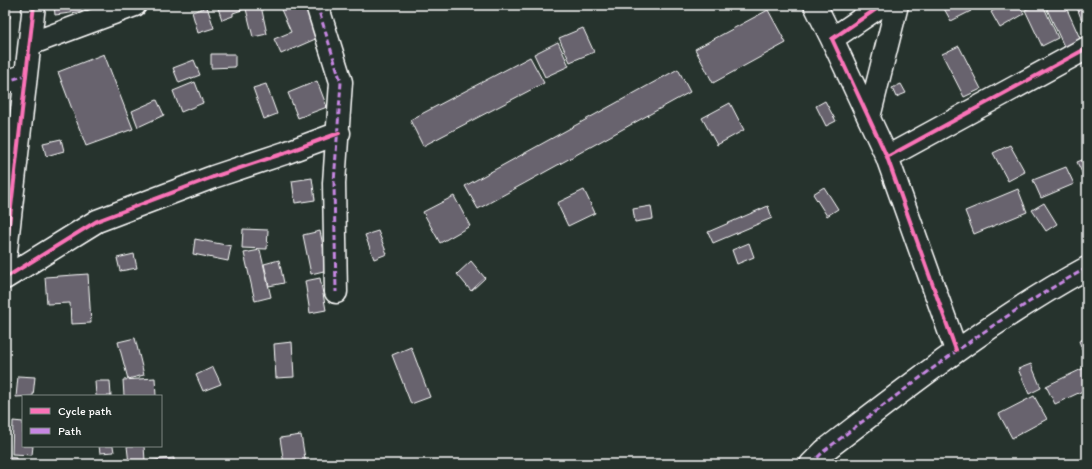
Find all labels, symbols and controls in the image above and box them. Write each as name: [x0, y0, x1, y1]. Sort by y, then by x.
legend: [22, 395, 162, 447]
text: Cycle path: [58, 404, 112, 418]
text: Path: [58, 424, 81, 438]

